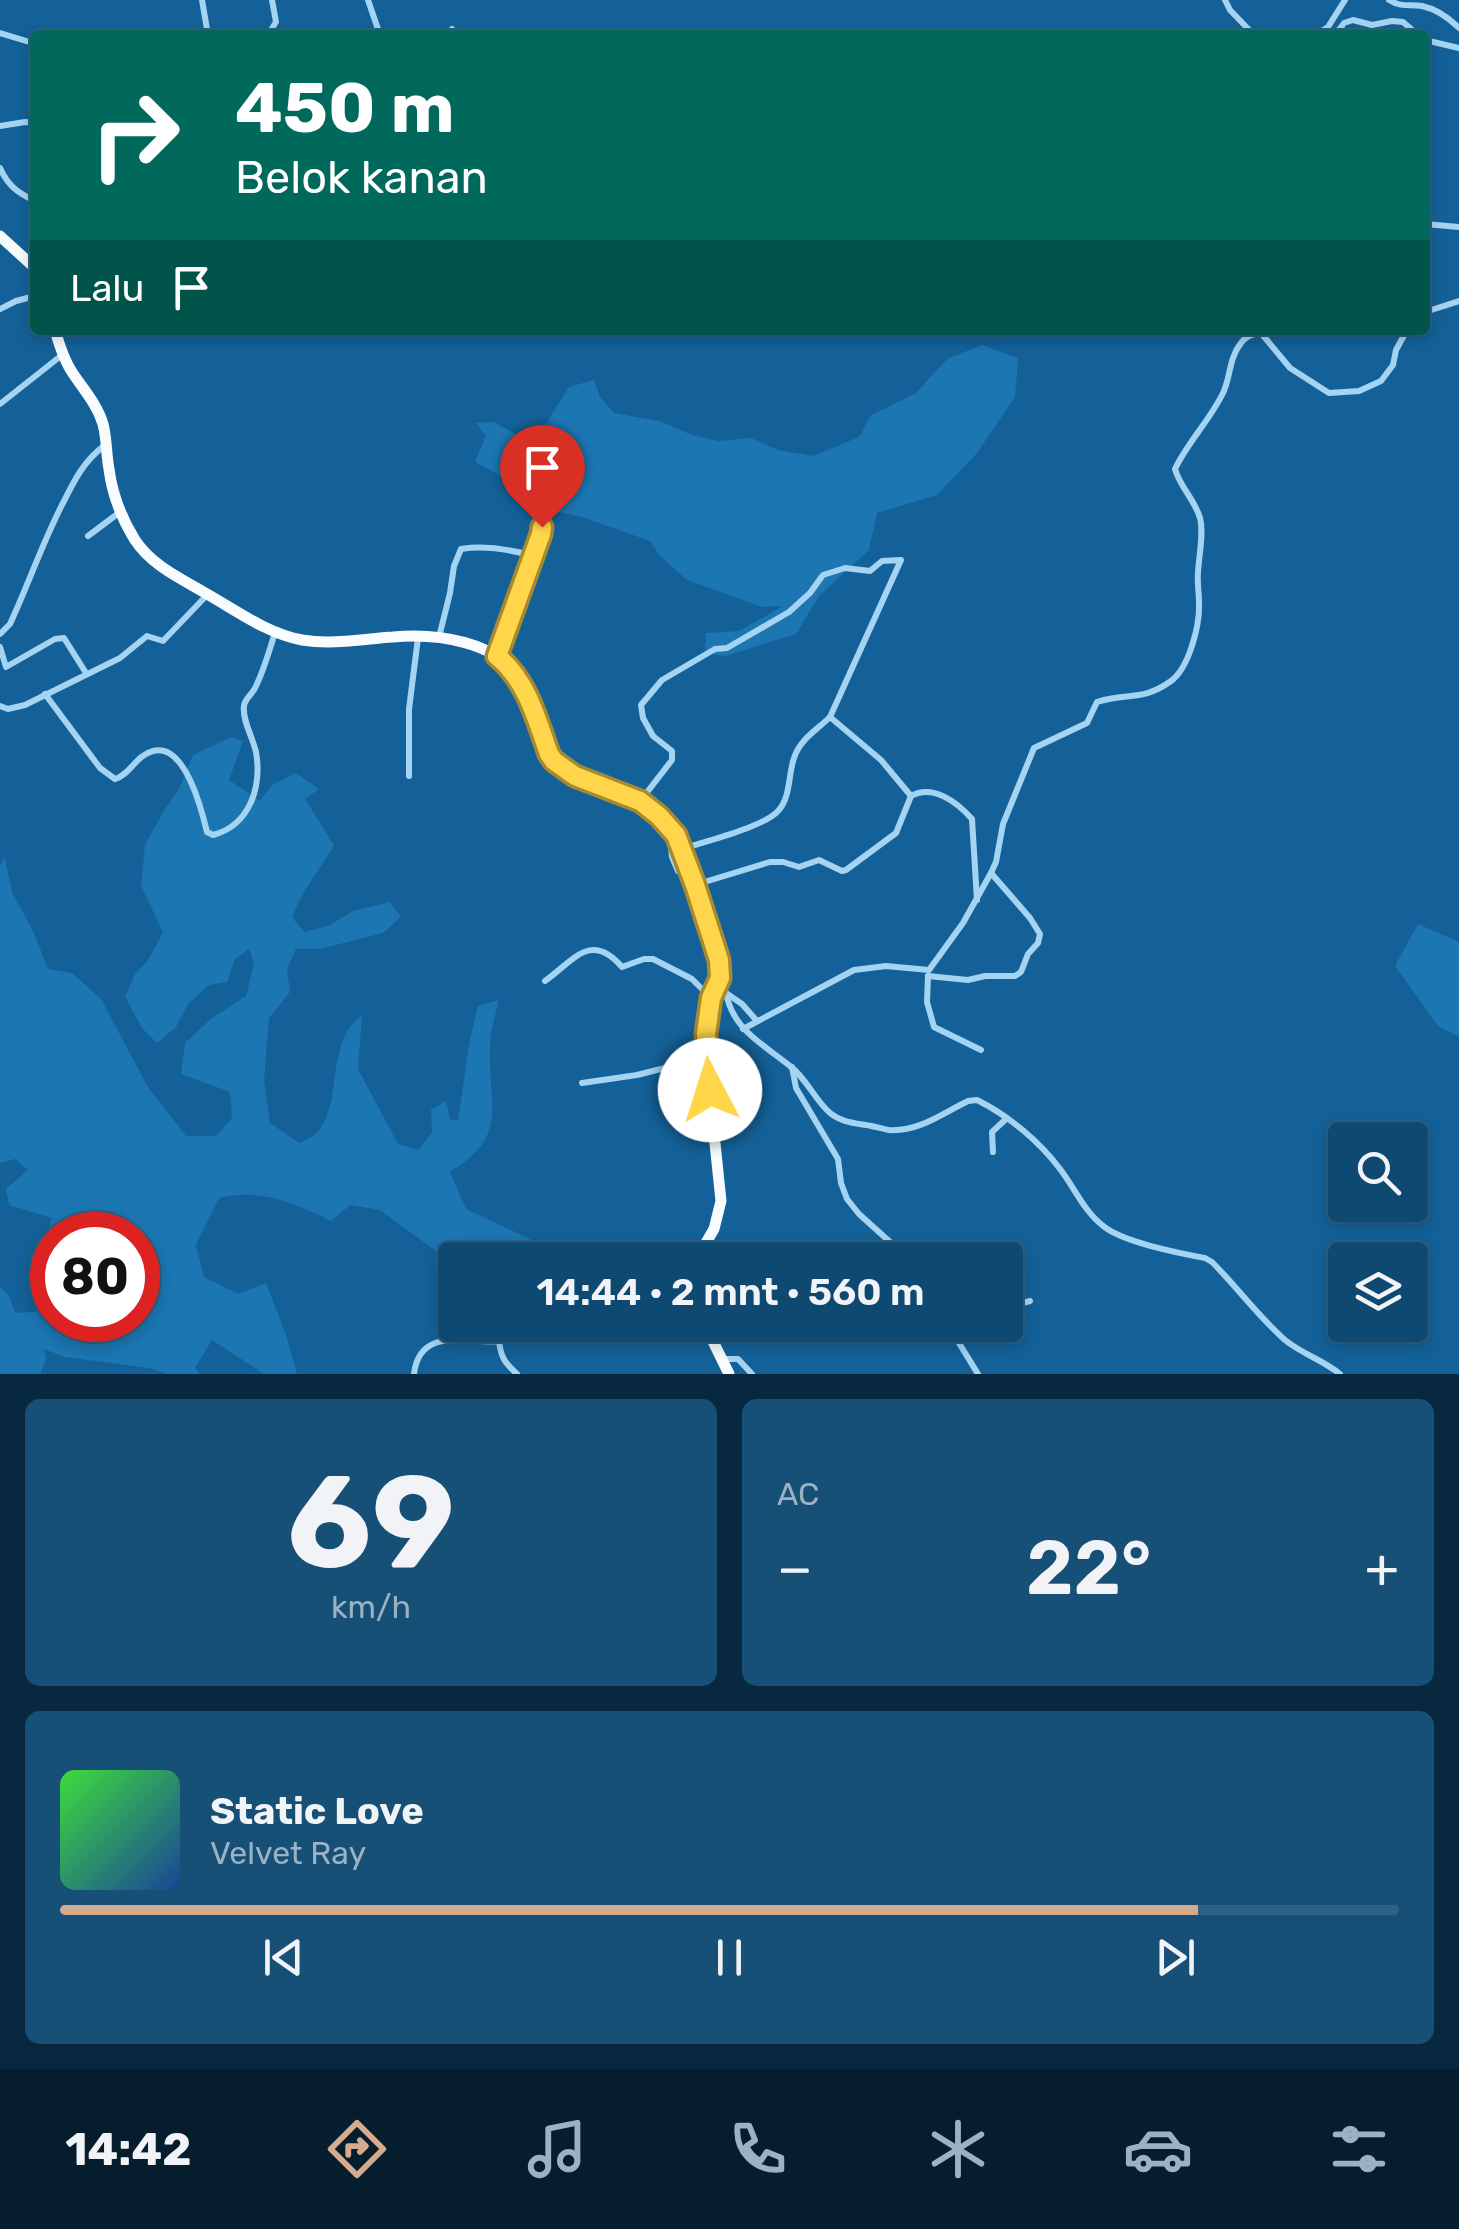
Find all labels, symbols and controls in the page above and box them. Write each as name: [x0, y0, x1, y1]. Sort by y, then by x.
text: 450 m: [235, 67, 455, 150]
icon: right: [70, 70, 200, 200]
text: Belok kanan: [235, 151, 488, 204]
icon: arrive: [164, 260, 219, 315]
text: Lalu: [70, 265, 144, 311]
pin: [500, 425, 585, 528]
icon: arrive: [515, 440, 570, 495]
position arrow: [658, 1038, 762, 1142]
map controls: [1328, 1122, 1428, 1342]
button: search: [1328, 1122, 1428, 1222]
speed limit sign: 80: [30, 1212, 160, 1342]
button: layers: [1328, 1242, 1428, 1342]
text: 14:44 · 2 mnt · 560 m: [536, 1269, 925, 1315]
text: 69: [287, 1445, 455, 1600]
text: AC: [777, 1475, 819, 1513]
text: 22°: [1026, 1524, 1151, 1613]
text: −: [777, 1536, 813, 1601]
text: +: [1365, 1536, 1399, 1601]
text: km/h: [331, 1588, 411, 1626]
text: Static Love: [210, 1788, 424, 1834]
text: Velvet Ray: [210, 1834, 366, 1872]
icon: previous: [256, 1930, 311, 1985]
icon: pause: [702, 1930, 757, 1985]
icon: next: [1148, 1930, 1203, 1985]
icon: directions: [322, 2114, 392, 2184]
icon: music: [522, 2114, 592, 2184]
icon: phone: [723, 2114, 793, 2184]
icon: climate: [923, 2114, 993, 2184]
icon: car: [1123, 2114, 1193, 2184]
icon: filters: [1324, 2114, 1394, 2184]
text: 14:42: [65, 2123, 191, 2176]

